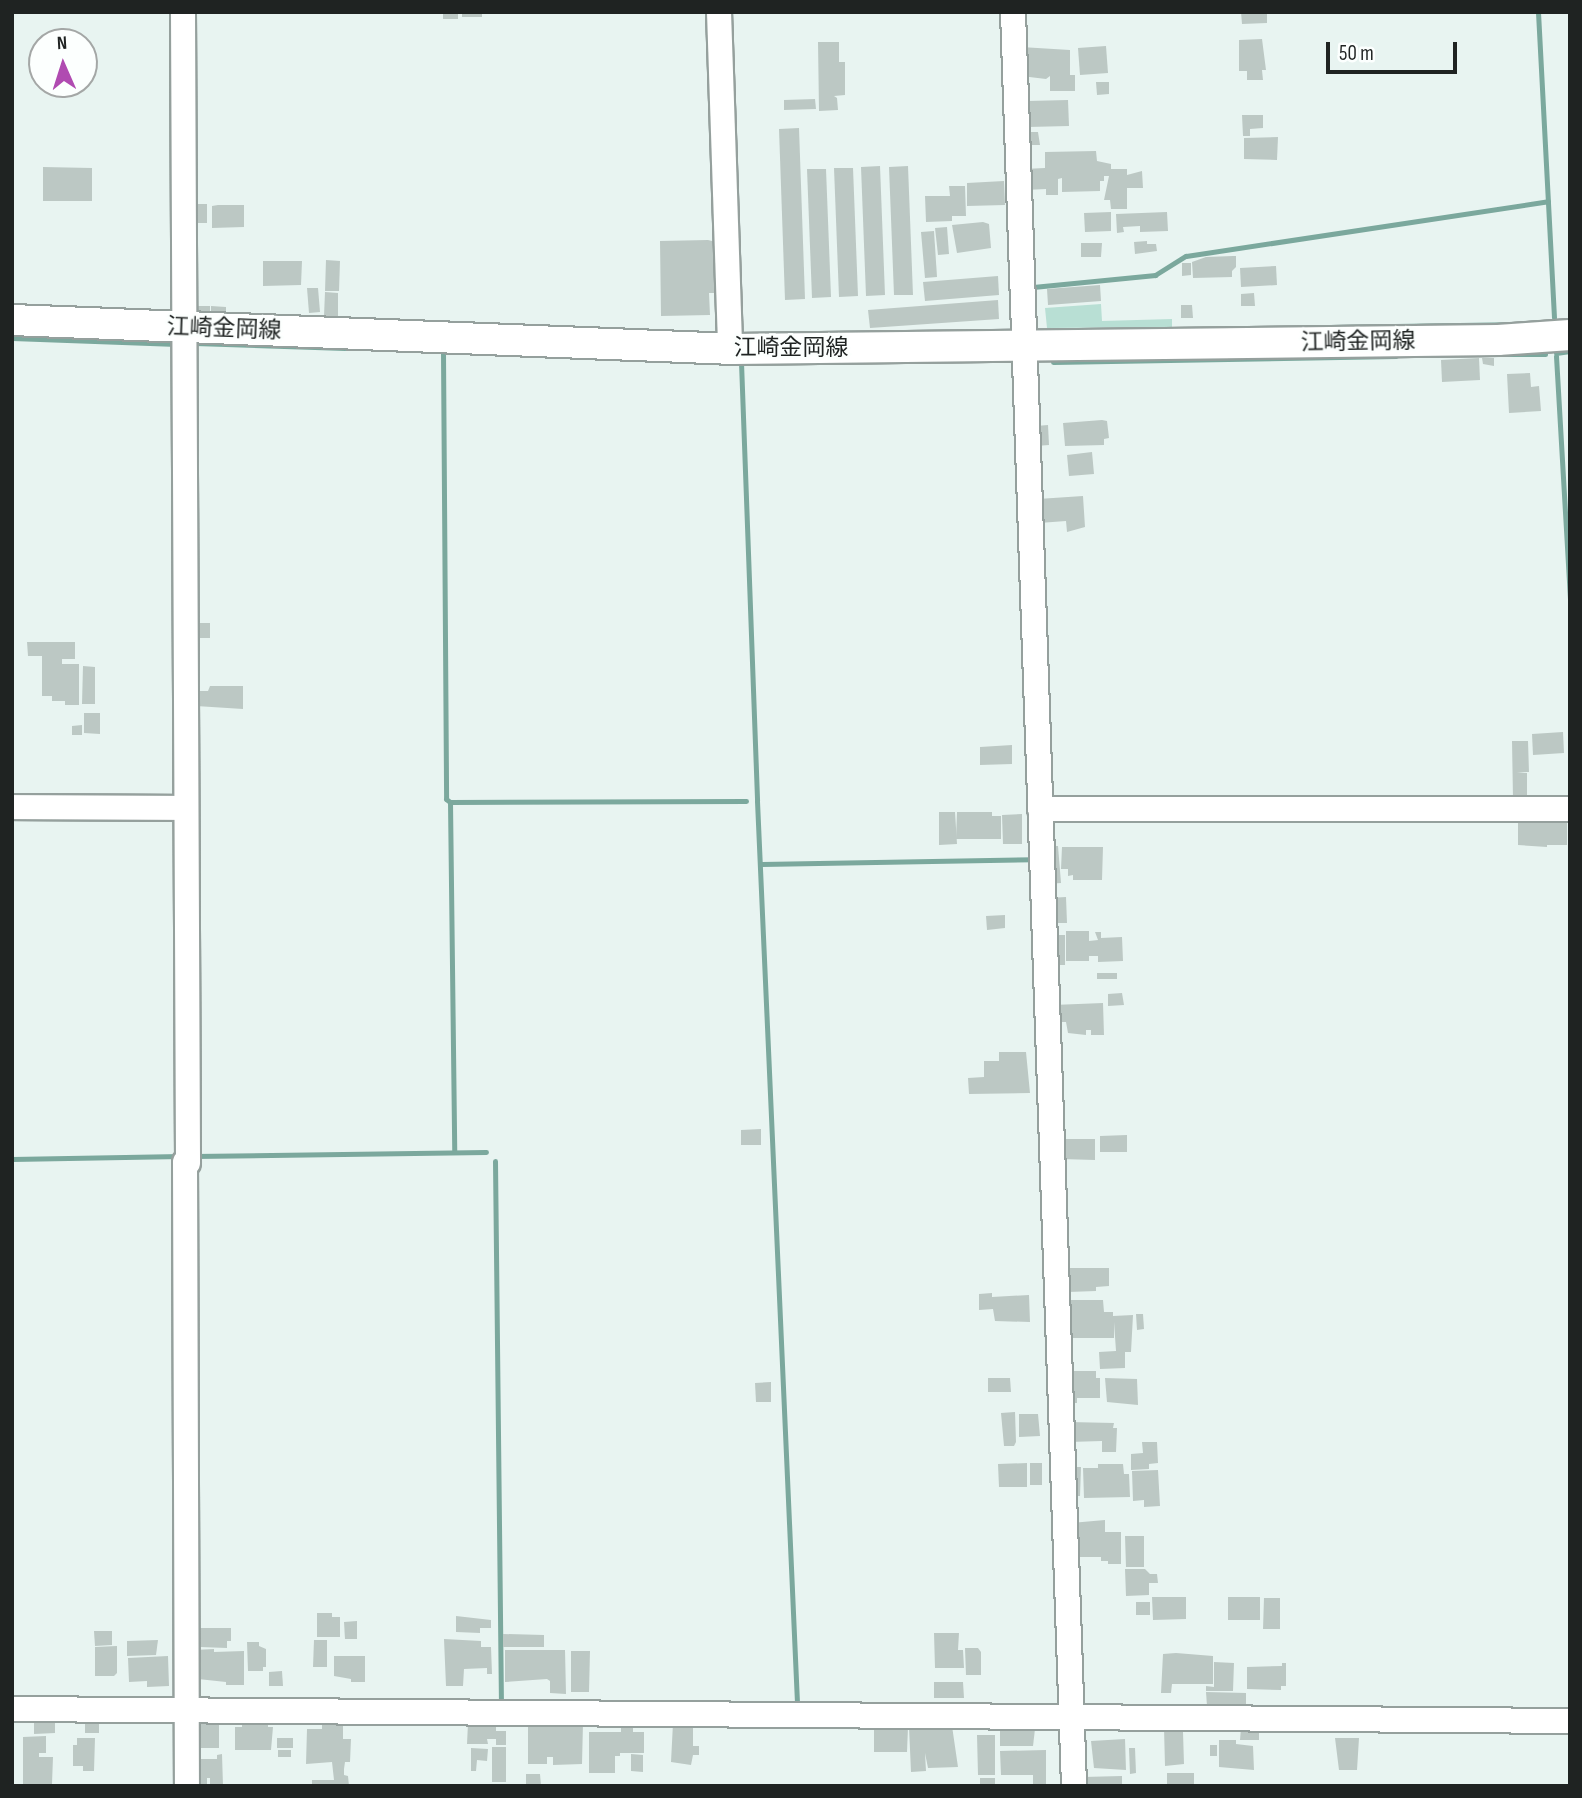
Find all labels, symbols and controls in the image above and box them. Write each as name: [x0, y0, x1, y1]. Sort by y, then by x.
north arrow: [28, 28, 98, 98]
scale bar: [1330, 28, 1461, 72]
text: N: [56, 32, 68, 55]
text: 50 m: [1339, 41, 1374, 66]
street label: 江崎金岡線: [166, 313, 282, 345]
street label: 江崎金岡線: [1300, 327, 1416, 357]
street label: 江崎金岡線: [734, 334, 848, 362]

